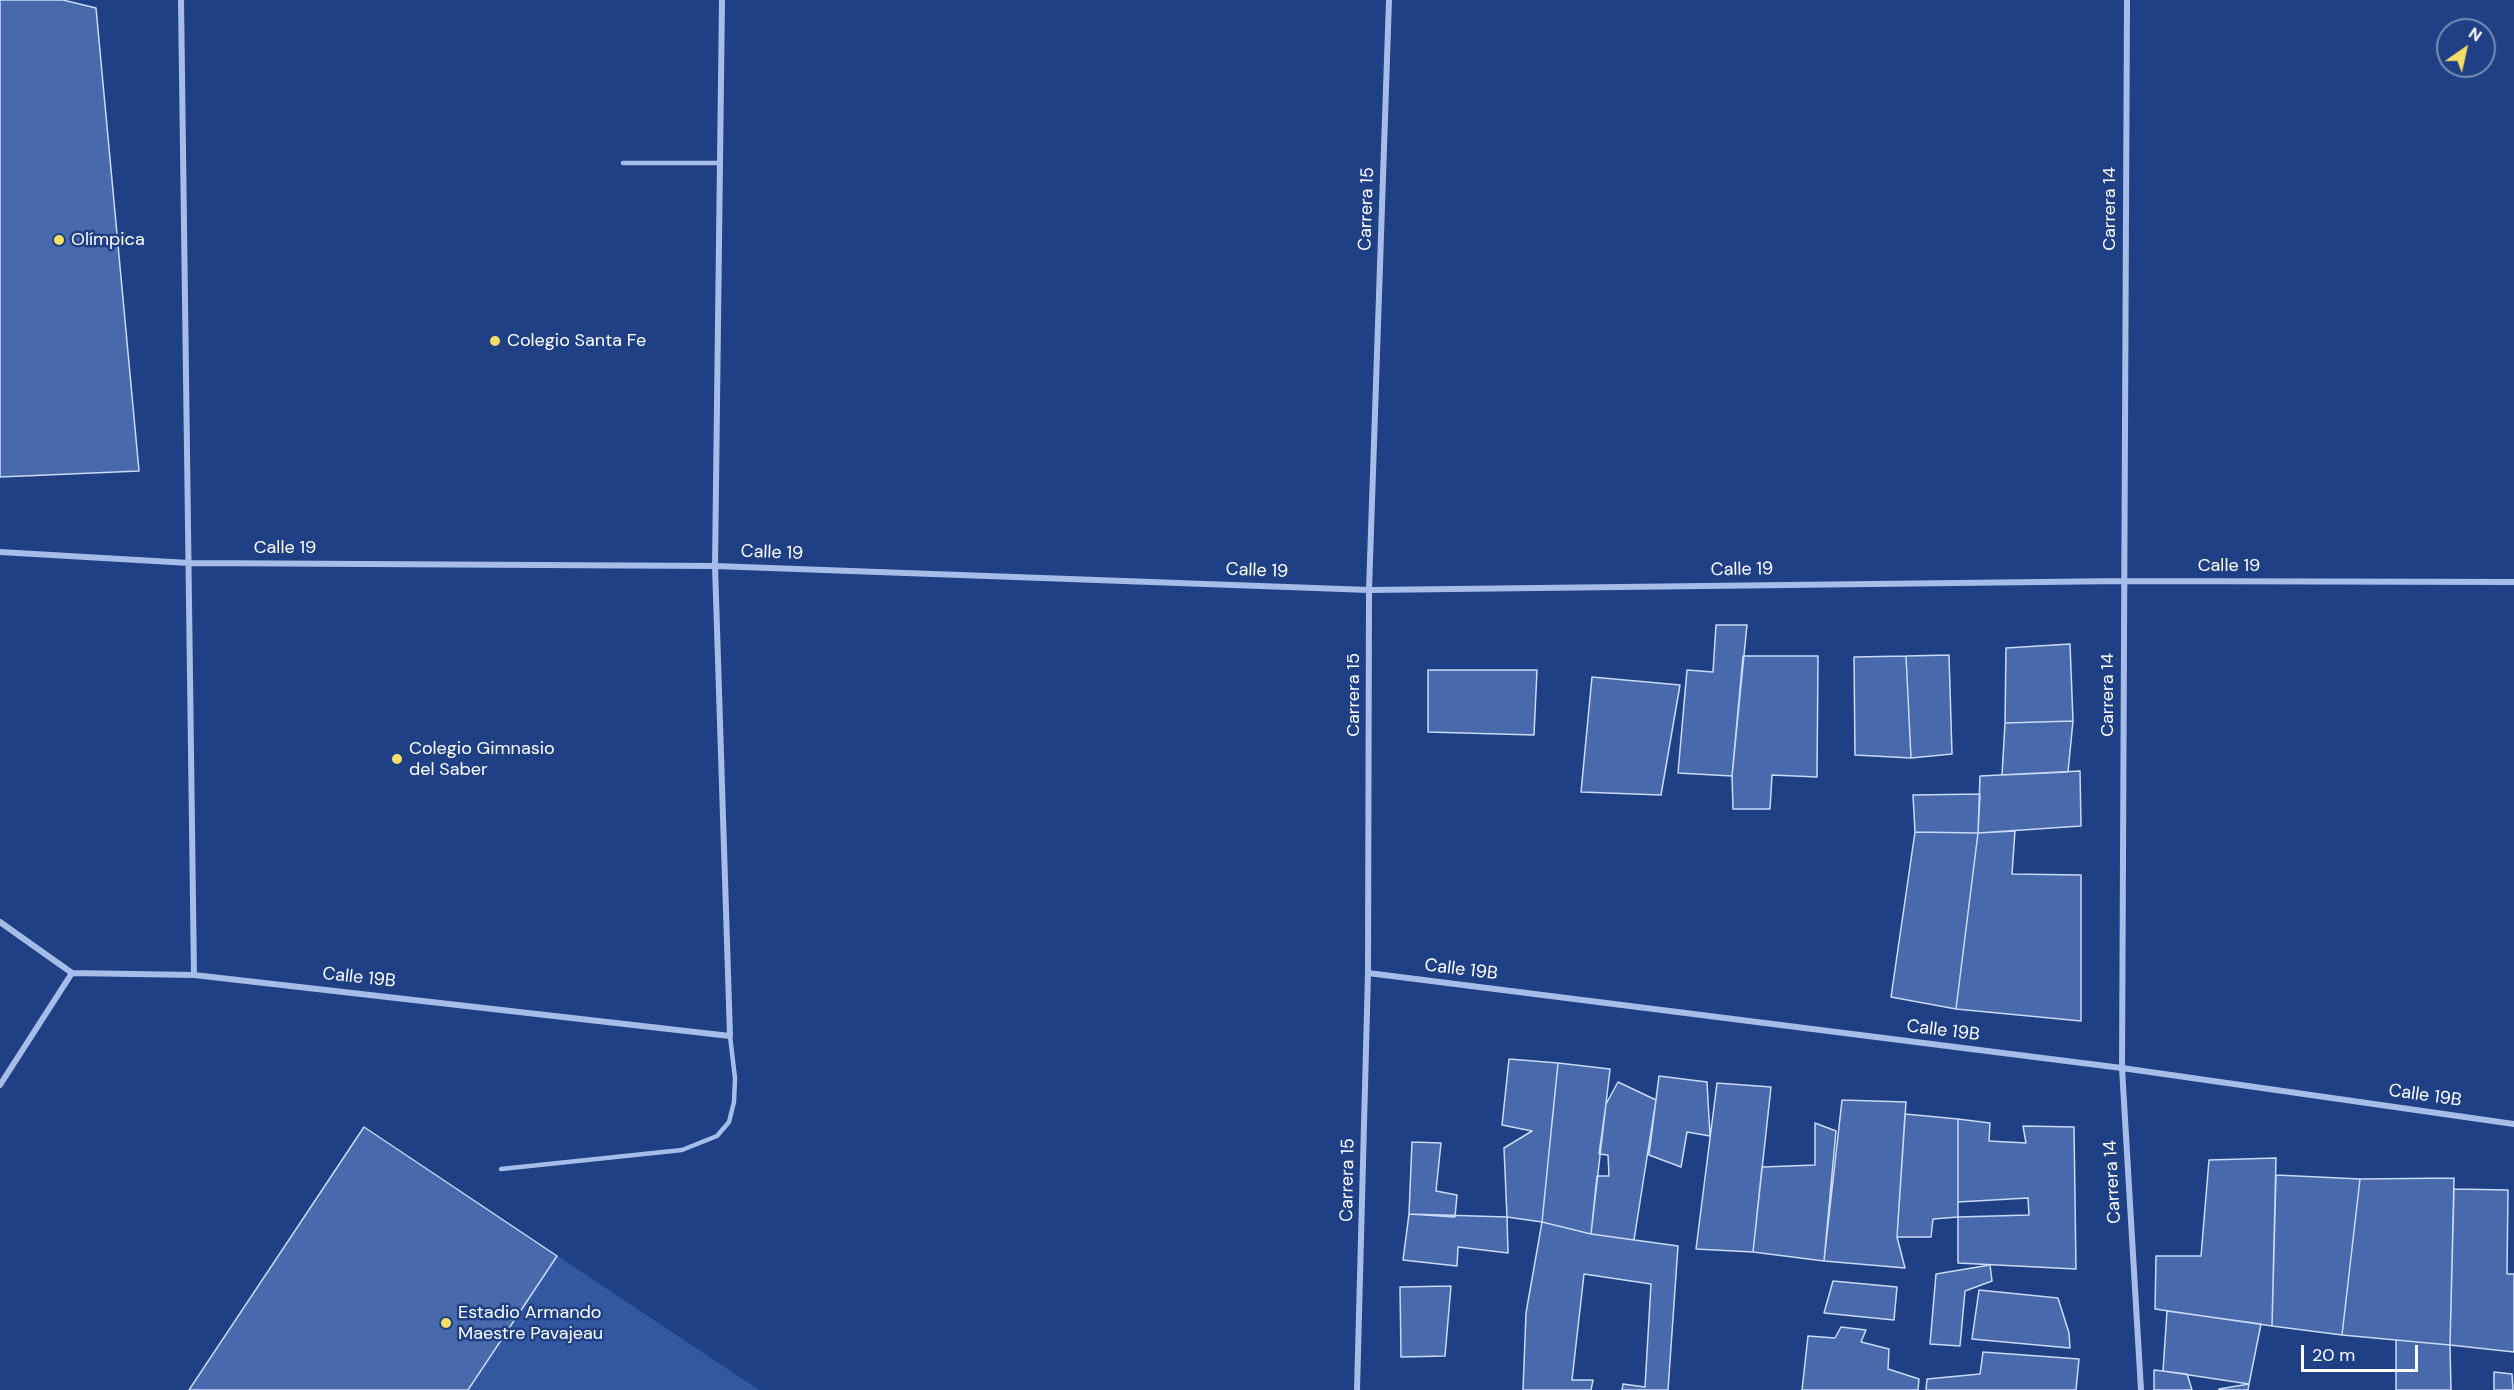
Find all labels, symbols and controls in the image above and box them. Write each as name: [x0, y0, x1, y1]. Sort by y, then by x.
north arrow: [2436, 18, 2496, 78]
text: N: [2465, 22, 2486, 46]
street label: Carrera 15: [1355, 167, 1379, 251]
street label: Carrera 14: [2099, 167, 2121, 251]
place label: Olímpica: [71, 229, 145, 251]
marker: Olímpica: [52, 233, 66, 247]
place label: Colegio Santa Fe: [507, 330, 646, 352]
marker: Colegio Santa Fe: [488, 334, 502, 348]
street label: Calle 19: [254, 537, 316, 559]
street label: Calle 19: [740, 541, 804, 565]
street label: Calle 19: [2198, 555, 2260, 577]
street label: Calle 19: [1225, 559, 1289, 583]
street label: Calle 19: [1710, 559, 1774, 581]
street label: Carrera 15: [1343, 653, 1365, 737]
street label: Carrera 14: [2097, 653, 2119, 737]
place label: Colegio Gimnasio del Saber: [409, 738, 555, 780]
marker: Colegio Gimnasio del Saber: [390, 752, 404, 766]
street label: Calle 19B: [1423, 955, 1499, 985]
street label: Calle 19B: [321, 963, 397, 993]
street label: Calle 19B: [1905, 1016, 1981, 1046]
street label: Calle 19B: [2387, 1080, 2463, 1112]
street label: Carrera 15: [1336, 1138, 1360, 1222]
street label: Carrera 14: [2100, 1140, 2126, 1224]
place label: Estadio Armando Maestre Pavajeau: [458, 1302, 603, 1344]
marker: Estadio Armando Maestre Pavajeau: [439, 1316, 453, 1330]
scale bar: [2304, 1333, 2421, 1371]
text: 20 m: [2312, 1343, 2355, 1367]

